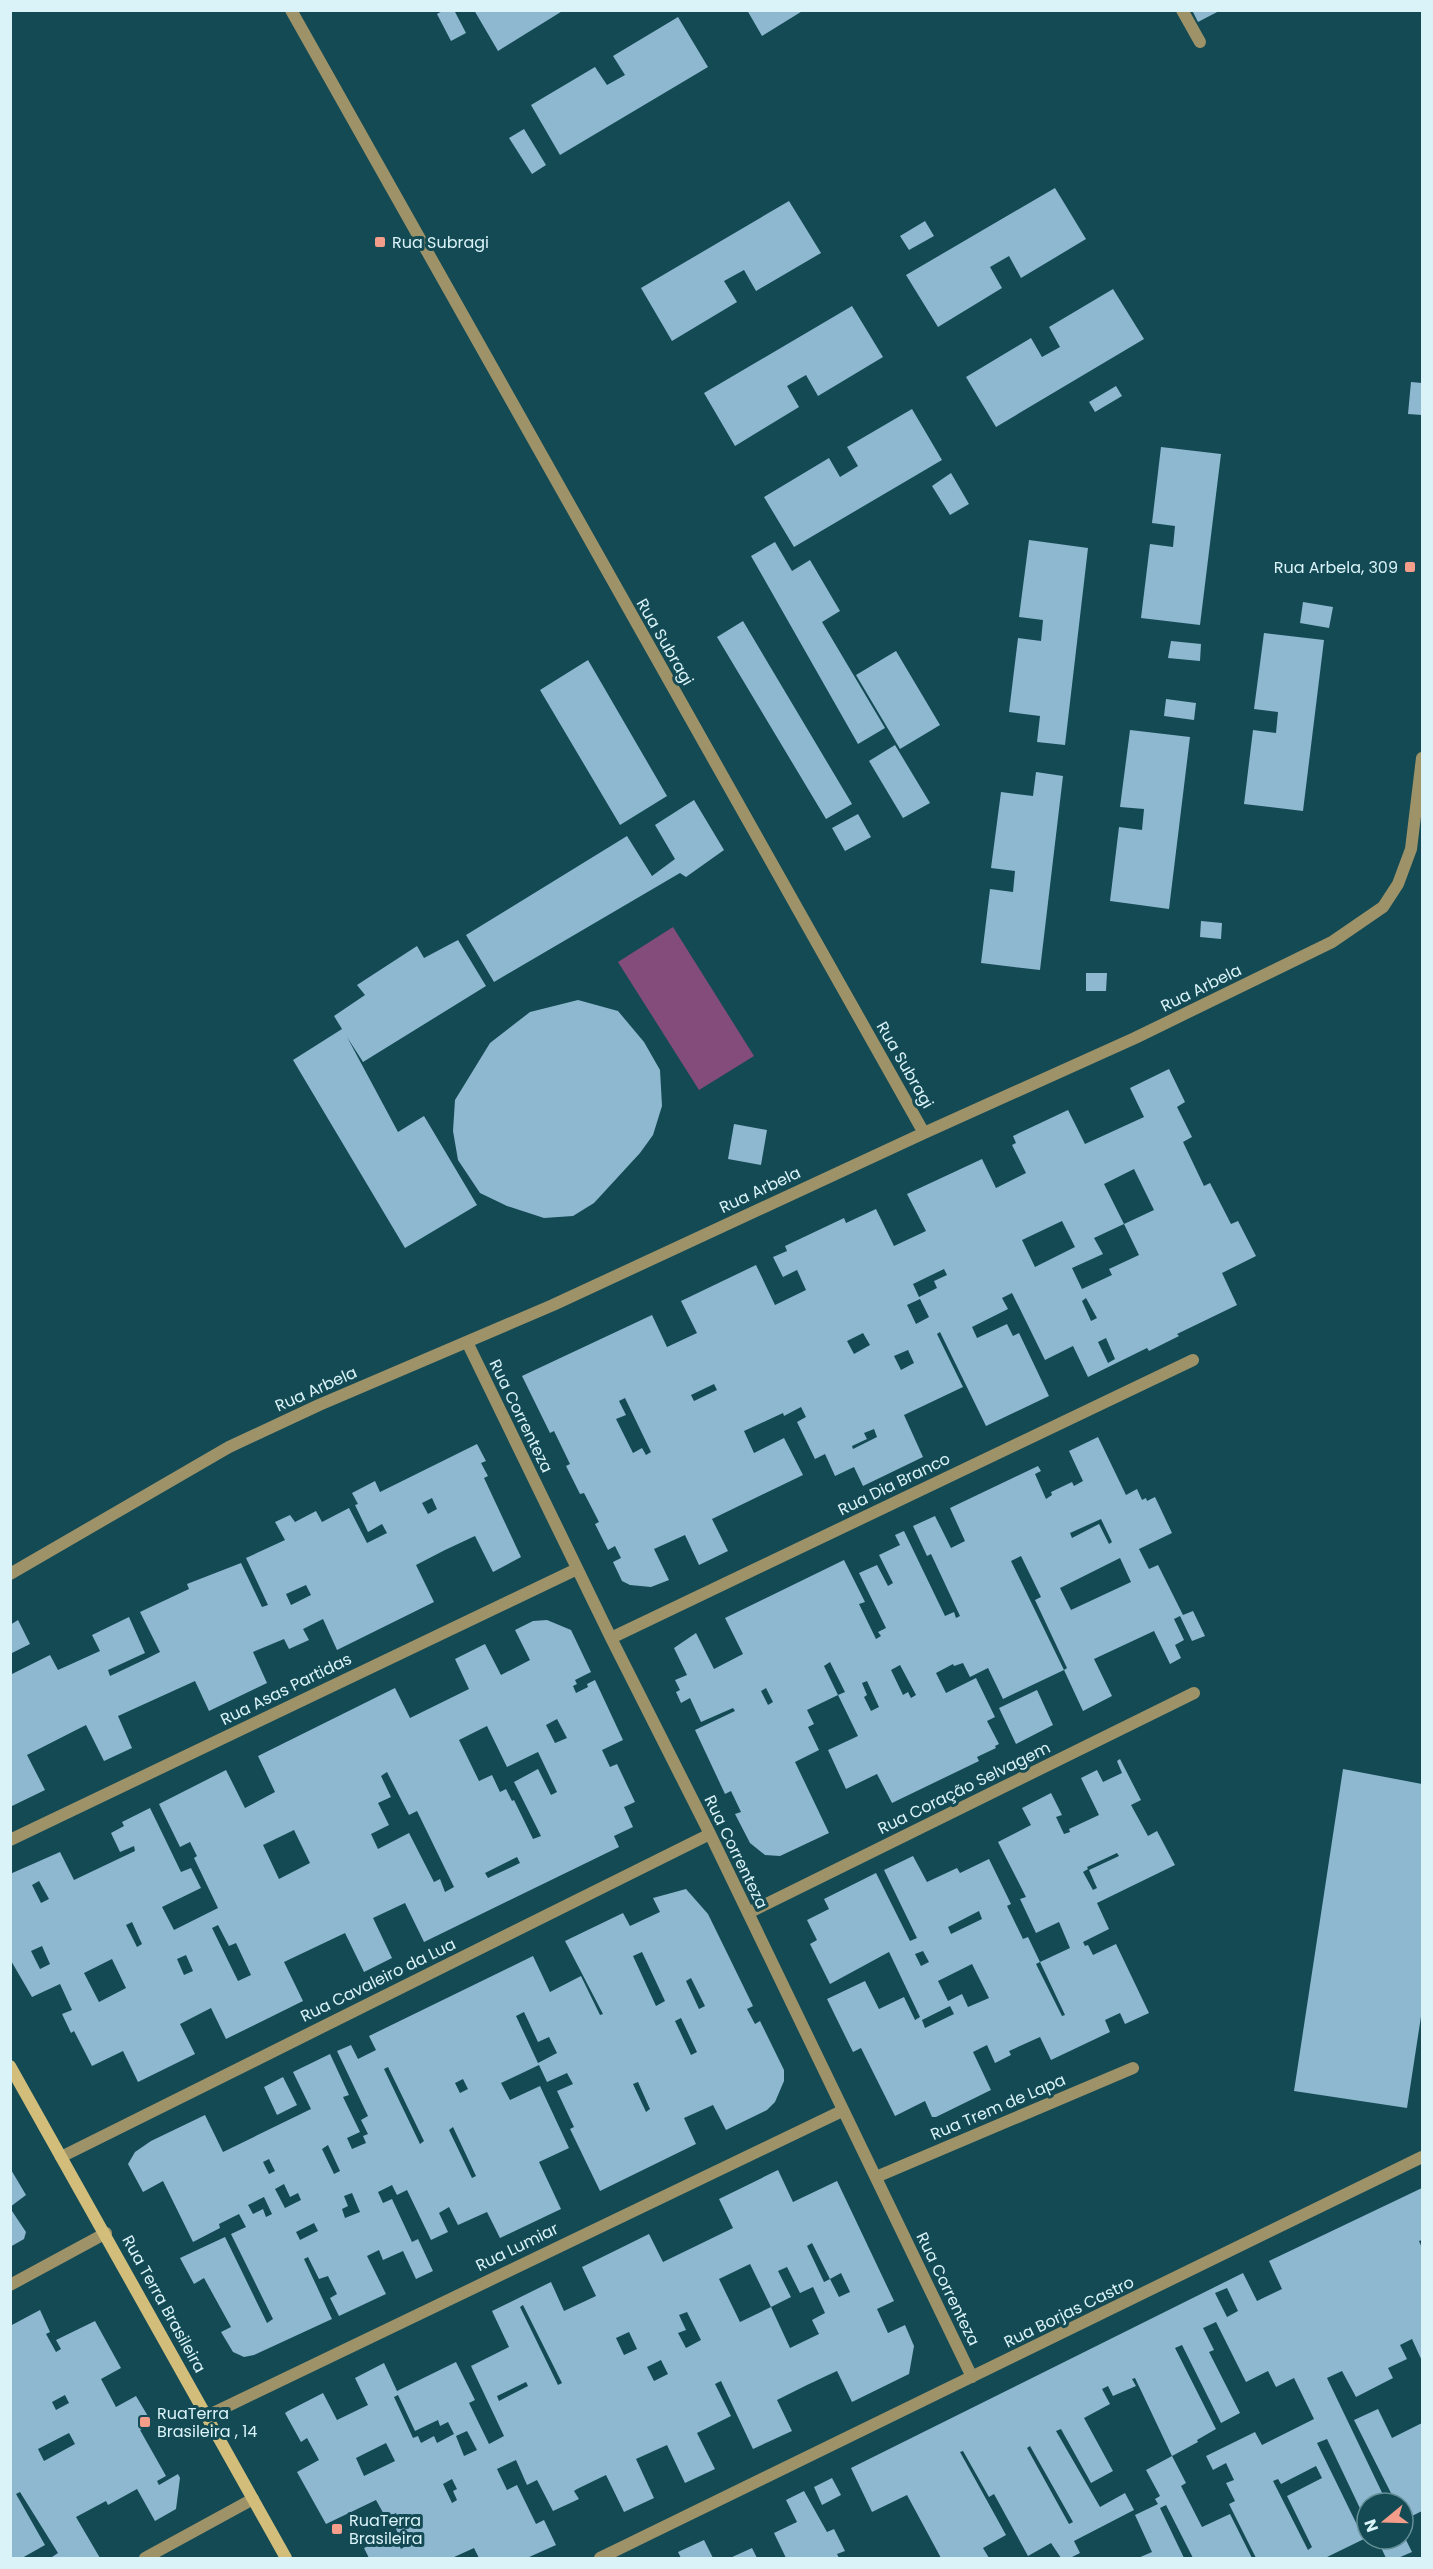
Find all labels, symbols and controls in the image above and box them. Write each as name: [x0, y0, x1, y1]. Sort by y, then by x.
place label: Rua Subragi: [392, 231, 489, 254]
marker: Rua Subragi: [373, 235, 387, 249]
place label: Rua Arbela, 309: [1274, 556, 1398, 579]
marker: Rua Arbela, 309: [1403, 560, 1417, 574]
street label: Rua Subragi: [631, 594, 699, 690]
street label: Rua Arbela: [1157, 959, 1245, 1017]
street label: Rua Subragi: [871, 1017, 939, 1113]
street label: Rua Arbela: [716, 1161, 804, 1219]
street label: Rua Correnteza: [484, 1355, 558, 1477]
street label: Rua Arbela: [271, 1361, 361, 1417]
street label: Rua Dia Branco: [834, 1447, 954, 1521]
street label: Rua Asas Partidas: [216, 1647, 356, 1731]
street label: Rua Coração Selvagem: [874, 1736, 1054, 1840]
street label: Rua Correnteza: [699, 1791, 773, 1913]
street label: Rua Cavaleiro da Lua: [296, 1932, 460, 2028]
street label: Rua Trem de Lapa: [927, 2068, 1069, 2146]
street label: Rua Lumiar: [472, 2217, 562, 2277]
street label: Rua Correnteza: [911, 2228, 985, 2350]
street label: Rua Terra Brasileira: [117, 2231, 211, 2377]
street label: Rua Borjas Castro: [1000, 2271, 1138, 2353]
place label: RuaTerra Brasileira , 14: [157, 2402, 257, 2443]
marker: RuaTerra Brasileira , 14: [138, 2415, 152, 2429]
north arrow: [1355, 2491, 1415, 2551]
place label: RuaTerra Brasileira: [349, 2509, 422, 2550]
text: N: [1358, 2516, 1384, 2535]
marker: RuaTerra Brasileira: [330, 2522, 344, 2536]

